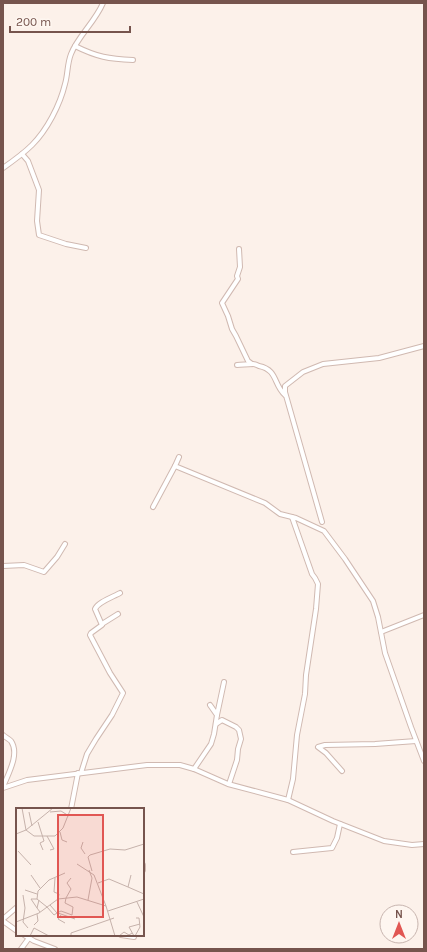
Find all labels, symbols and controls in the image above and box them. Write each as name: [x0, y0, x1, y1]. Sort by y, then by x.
scale bar: [10, 8, 130, 34]
text: 200 m: [16, 15, 51, 29]
inset map: [16, 808, 144, 936]
north arrow: [379, 904, 419, 944]
text: N: [395, 908, 403, 921]

